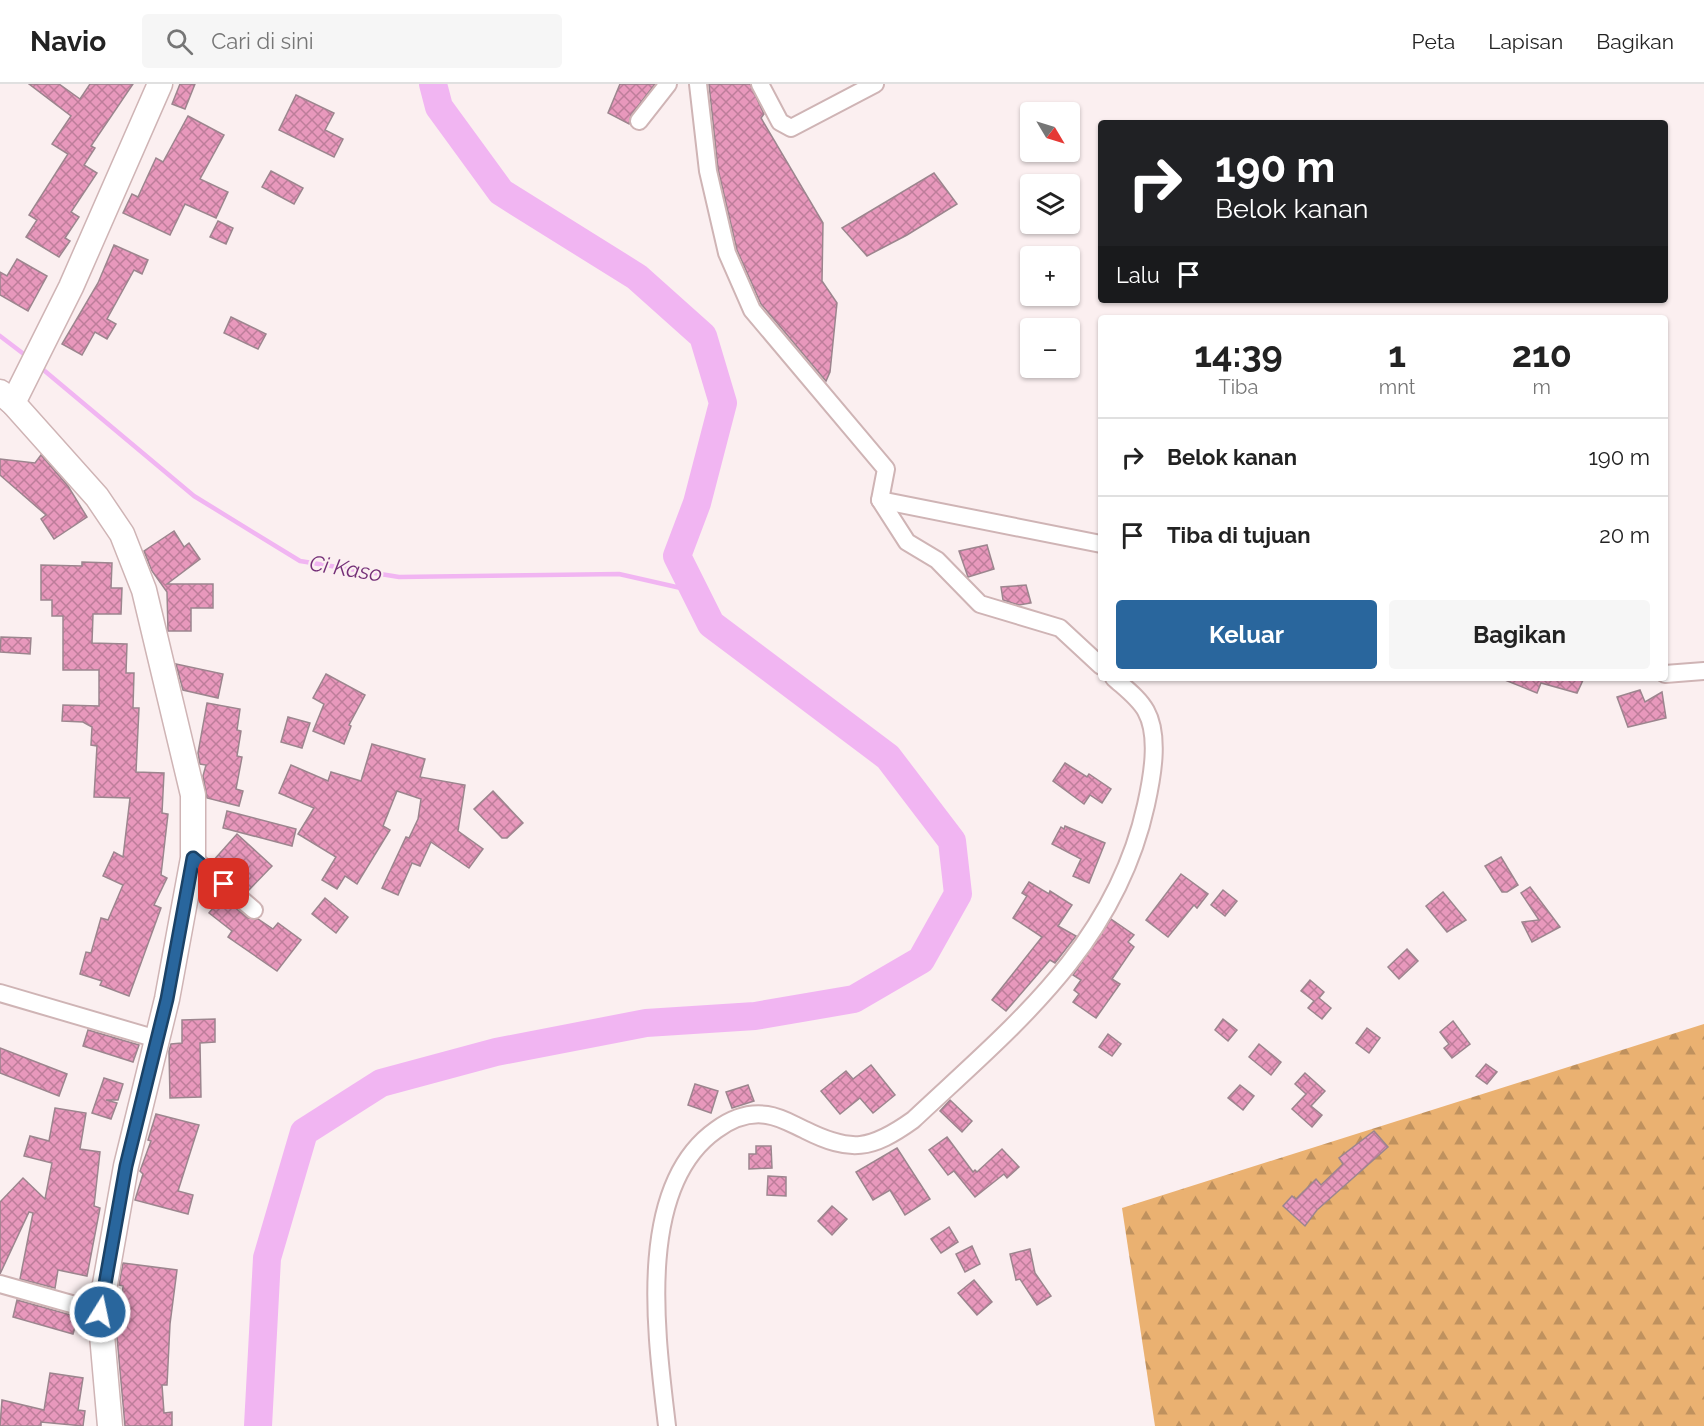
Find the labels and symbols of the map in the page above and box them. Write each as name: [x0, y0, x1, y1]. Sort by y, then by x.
north arrow: [1020, 102, 1080, 162]
water label: Ci Kaso: [308, 549, 384, 587]
pin: [198, 858, 249, 909]
position arrow: [68, 1280, 132, 1344]

